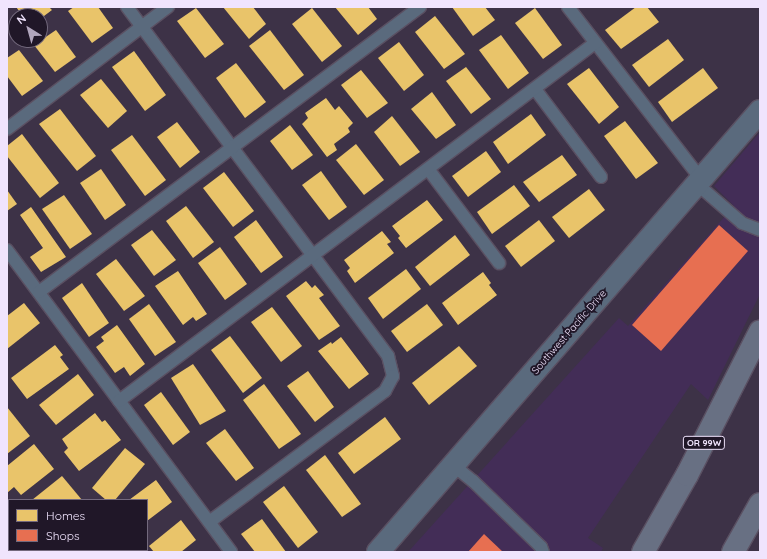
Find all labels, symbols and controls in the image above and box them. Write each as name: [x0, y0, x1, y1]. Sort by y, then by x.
north arrow: [8, 8, 48, 48]
text: N: [14, 11, 29, 27]
street label: Southwest Pacific Drive: [529, 288, 609, 376]
road number: OR 99W: [682, 436, 726, 450]
legend: [8, 499, 148, 551]
text: Homes: [46, 508, 85, 523]
text: Shops: [46, 528, 80, 543]

